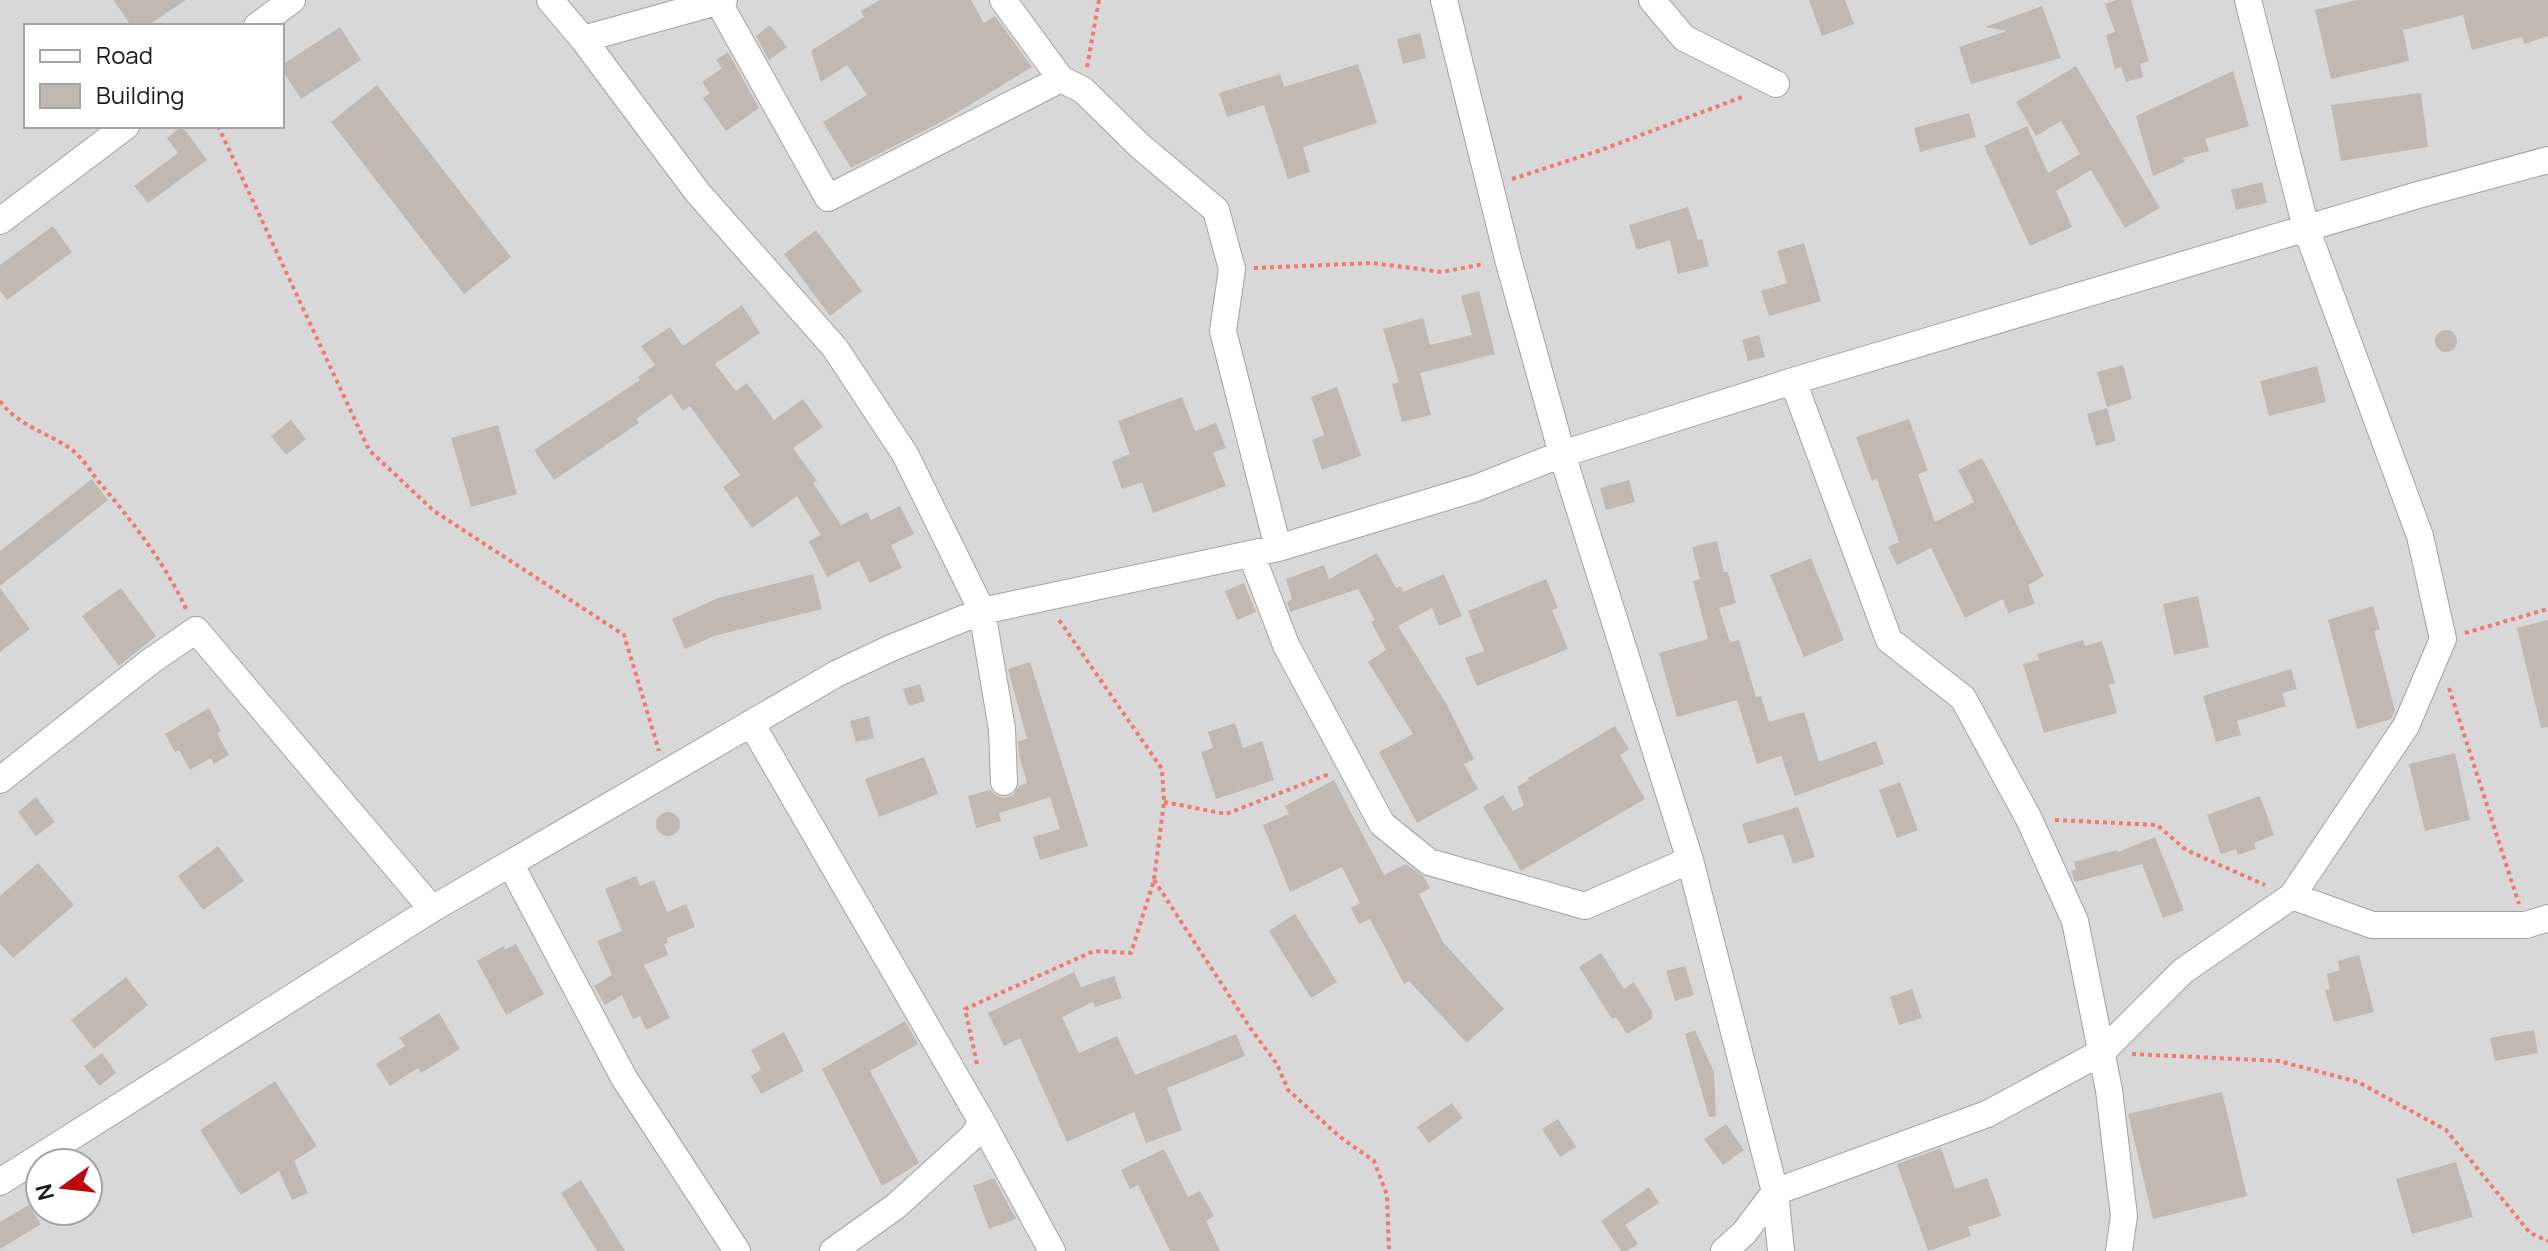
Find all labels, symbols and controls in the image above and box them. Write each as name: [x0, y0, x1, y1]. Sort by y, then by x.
legend: [24, 24, 284, 128]
text: Road: [96, 38, 153, 71]
text: Building: [96, 78, 184, 111]
north arrow: [24, 1147, 104, 1227]
text: N: [28, 1181, 61, 1204]

